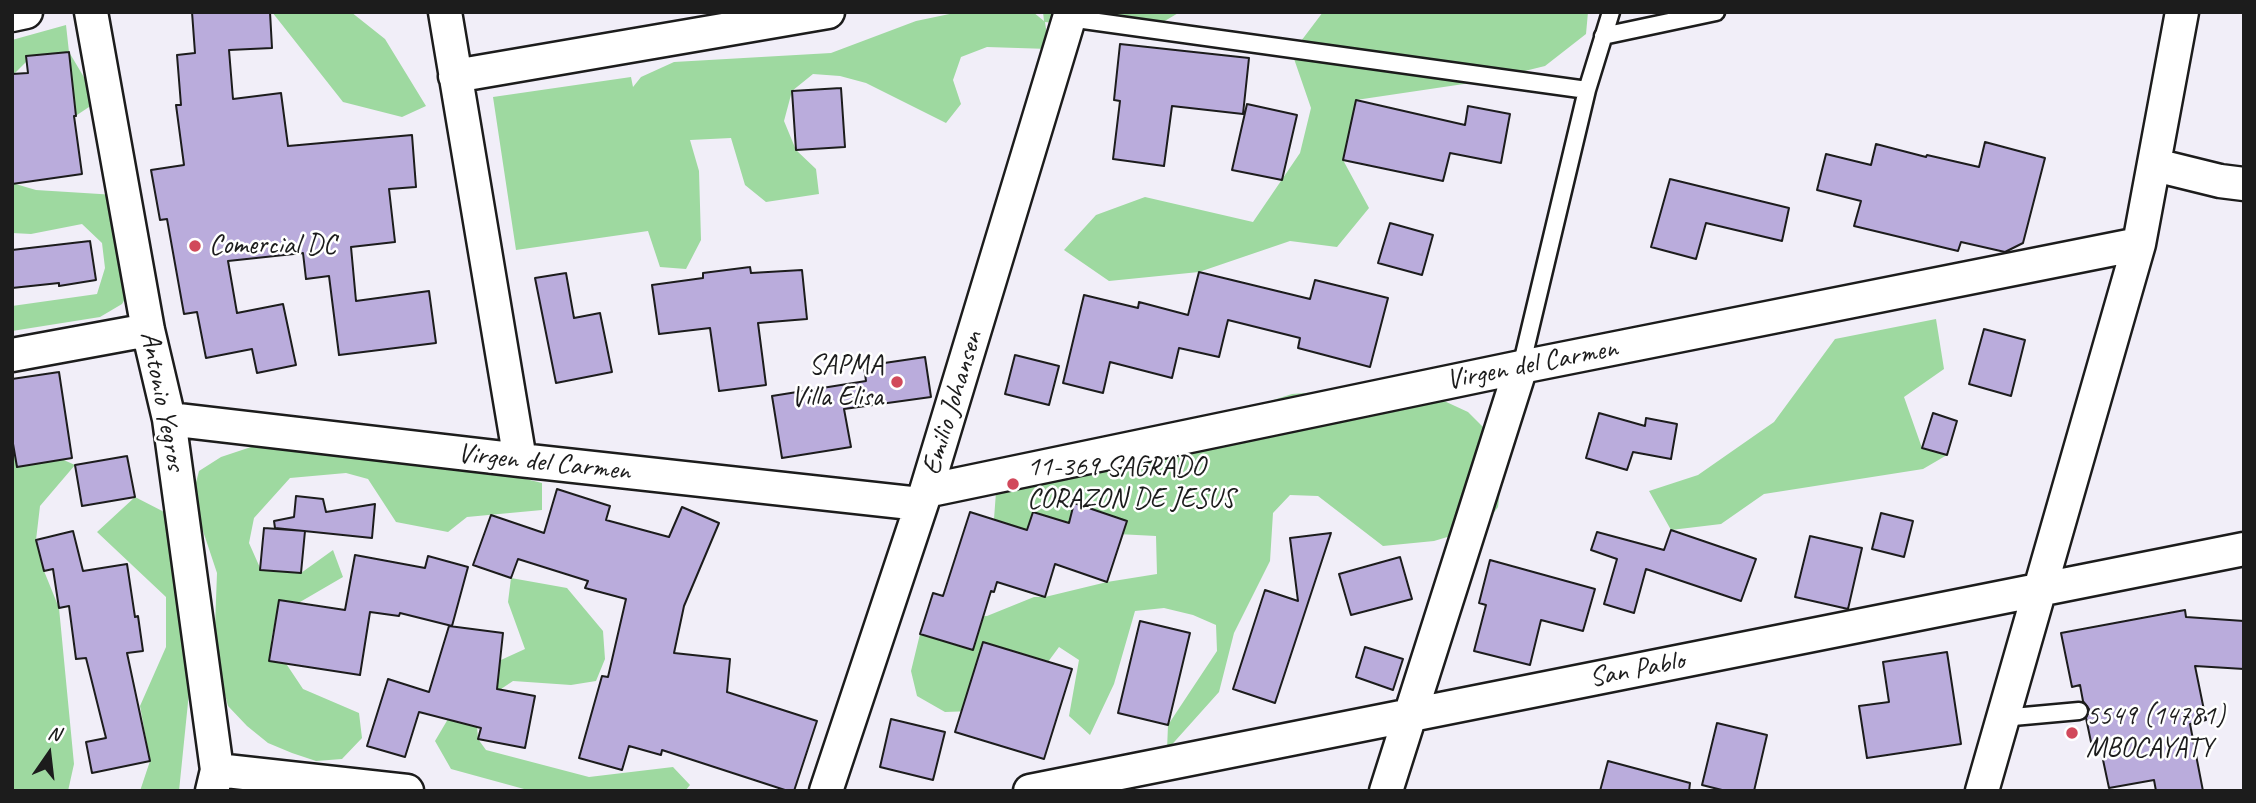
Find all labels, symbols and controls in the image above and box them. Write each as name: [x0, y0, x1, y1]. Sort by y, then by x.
place label: Comercial DC: [209, 229, 336, 263]
marker: Comercial DC: [187, 238, 203, 254]
street label: Emilio Johansen: [915, 327, 991, 479]
street label: Antonio Yegros: [132, 329, 192, 473]
street label: Virgen del Carmen: [1444, 332, 1620, 398]
place label: SAPMA Villa Elisa: [791, 349, 883, 415]
marker: SAPMA Villa Elisa: [889, 374, 905, 390]
street label: Virgen del Carmen: [456, 437, 632, 489]
place label: 11-369 SAGRADO CORAZON DE JESUS: [1027, 451, 1235, 517]
marker: 11-369 SAGRADO CORAZON DE JESUS: [1005, 476, 1021, 492]
street label: San Pablo: [1587, 644, 1687, 696]
place label: 5549 (14781) MBOCAYATY: [2086, 700, 2225, 766]
north arrow: [14, 719, 84, 789]
text: N: [45, 721, 63, 747]
marker: 5549 (14781) MBOCAYATY: [2064, 725, 2080, 741]

